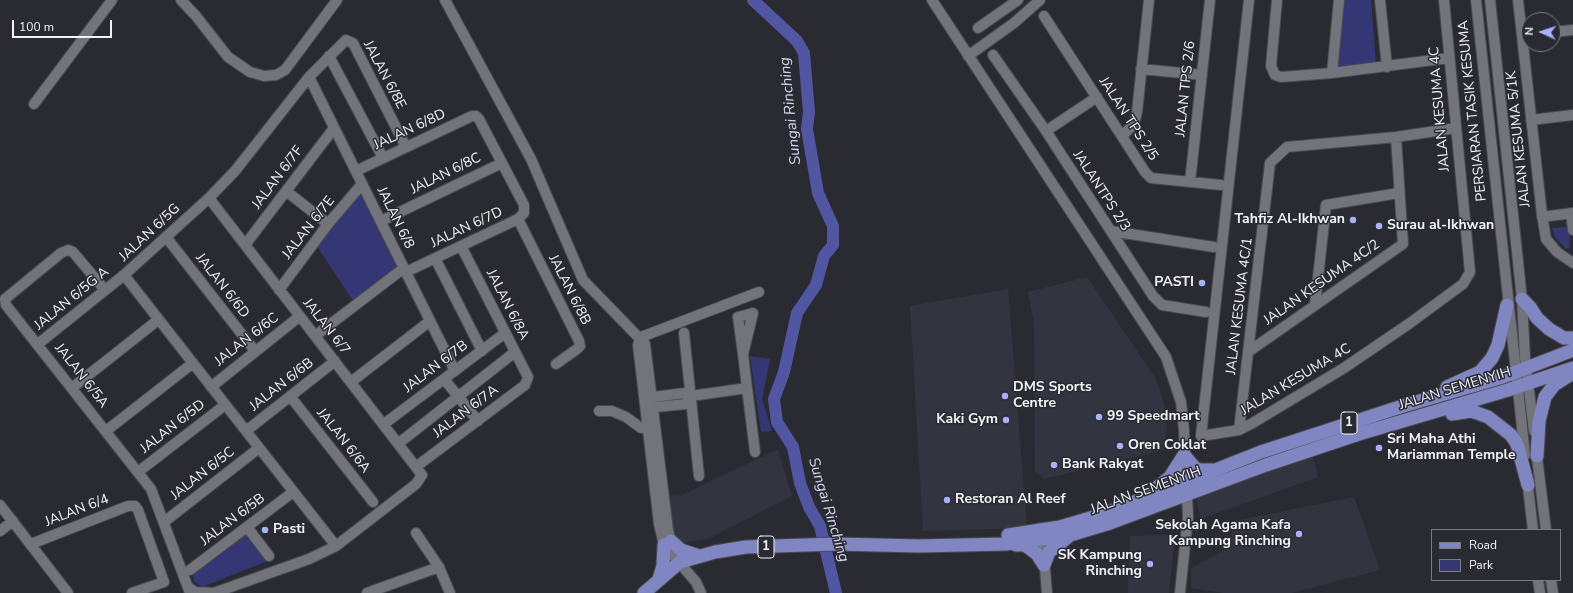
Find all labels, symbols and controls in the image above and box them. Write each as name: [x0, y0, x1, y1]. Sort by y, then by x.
scale bar: [14, 12, 114, 38]
north arrow: [1521, 12, 1561, 52]
text: 100 m: [19, 19, 54, 35]
street label: PERSIARAN TASIK KESUMA: [1455, 20, 1491, 202]
text: N: [1522, 27, 1537, 36]
street label: JALAN 6/8E: [359, 38, 409, 112]
street label: JALAN TPS 2/6: [1173, 40, 1199, 138]
street label: JALAN KESUMA 4C: [1426, 46, 1454, 172]
water label: Sungai Rinching: [776, 56, 806, 166]
street label: JALAN KESUMA 5/1K: [1503, 70, 1535, 208]
street label: JALAN TPS 2/5: [1095, 74, 1161, 164]
street label: JALAN 6/8D: [371, 106, 449, 154]
street label: JALAN 6/7F: [249, 143, 307, 213]
street label: JALANTPS 2/3: [1069, 147, 1133, 235]
street label: JALAN 6/8C: [408, 150, 484, 198]
street label: JALAN 6/8: [373, 184, 417, 252]
street label: JALAN 6/7E: [279, 193, 339, 263]
street label: JALAN 6/5G: [116, 201, 184, 265]
street label: JALAN 6/7D: [428, 204, 506, 252]
place label: Tahfiz Al-Ikhwan: [1234, 212, 1345, 228]
marker: Tahfiz Al-Ikhwan: [1348, 215, 1358, 225]
place label: Surau al-Ikhwan: [1387, 218, 1494, 234]
marker: Surau al-Ikhwan: [1374, 221, 1384, 231]
street label: JALAN KESUMA 4C/1: [1223, 236, 1257, 376]
street label: JALAN KESUMA 4C/2: [1261, 237, 1383, 329]
street label: JALAN 6/6D: [192, 250, 252, 322]
street label: JALAN 6/8B: [544, 252, 594, 328]
street label: JALAN 6/5G A: [31, 264, 113, 334]
street label: JALAN 6/8A: [482, 267, 532, 343]
place label: PASTI: [1154, 275, 1194, 291]
marker: PASTI: [1197, 278, 1207, 288]
street label: JALAN 6/7: [299, 295, 353, 359]
street label: JALAN 6/6C: [212, 310, 282, 370]
street label: JALAN 6/7B: [400, 337, 472, 397]
street label: JALAN 6/5A: [51, 340, 111, 412]
street label: JALAN KESUMA 4C: [1238, 341, 1354, 419]
street label: JALAN 6/6B: [247, 355, 317, 415]
street label: JALAN SEMENYIH: [1397, 364, 1513, 414]
place label: DMS Sports Centre: [1013, 380, 1092, 412]
street label: JALAN 6/7A: [430, 382, 502, 442]
marker: DMS Sports Centre: [1000, 391, 1010, 401]
street label: JALAN 6/5D: [137, 397, 209, 457]
street label: JALAN 6/6A: [313, 405, 373, 477]
place label: 99 Speedmart: [1107, 409, 1200, 425]
place label: Kaki Gym: [936, 412, 998, 428]
marker: 99 Speedmart: [1094, 412, 1104, 422]
road number: 1: [1341, 412, 1357, 434]
marker: Kaki Gym: [1001, 415, 1011, 425]
place label: Sri Maha Athi Mariamman Temple: [1387, 432, 1516, 464]
place label: Oren Coklat: [1128, 438, 1206, 454]
marker: Oren Coklat: [1115, 441, 1125, 451]
marker: Sri Maha Athi Mariamman Temple: [1374, 443, 1384, 453]
street label: JALAN 6/5C: [168, 444, 238, 504]
water label: Sungai Rinching: [804, 455, 852, 565]
place label: Bank Rakyat: [1062, 457, 1143, 473]
marker: Bank Rakyat: [1049, 460, 1059, 470]
street label: JALAN SEMENYIH: [1088, 463, 1204, 519]
street label: JALAN 6/5B: [197, 490, 269, 550]
street label: JALAN 6/4: [43, 491, 111, 531]
place label: Restoran Al Reef: [955, 492, 1066, 508]
marker: Restoran Al Reef: [942, 495, 952, 505]
place label: Sekolah Agama Kafa Kampung Rinching: [1155, 518, 1291, 550]
place label: Pasti: [273, 522, 305, 538]
marker: Pasti: [260, 525, 270, 535]
marker: Sekolah Agama Kafa Kampung Rinching: [1294, 529, 1304, 539]
legend: [1431, 529, 1561, 581]
road number: 1: [758, 536, 774, 558]
text: Road: [1469, 537, 1497, 553]
place label: SK Kampung Rinching: [1058, 548, 1142, 580]
text: Park: [1469, 557, 1493, 573]
marker: SK Kampung Rinching: [1145, 559, 1155, 569]

